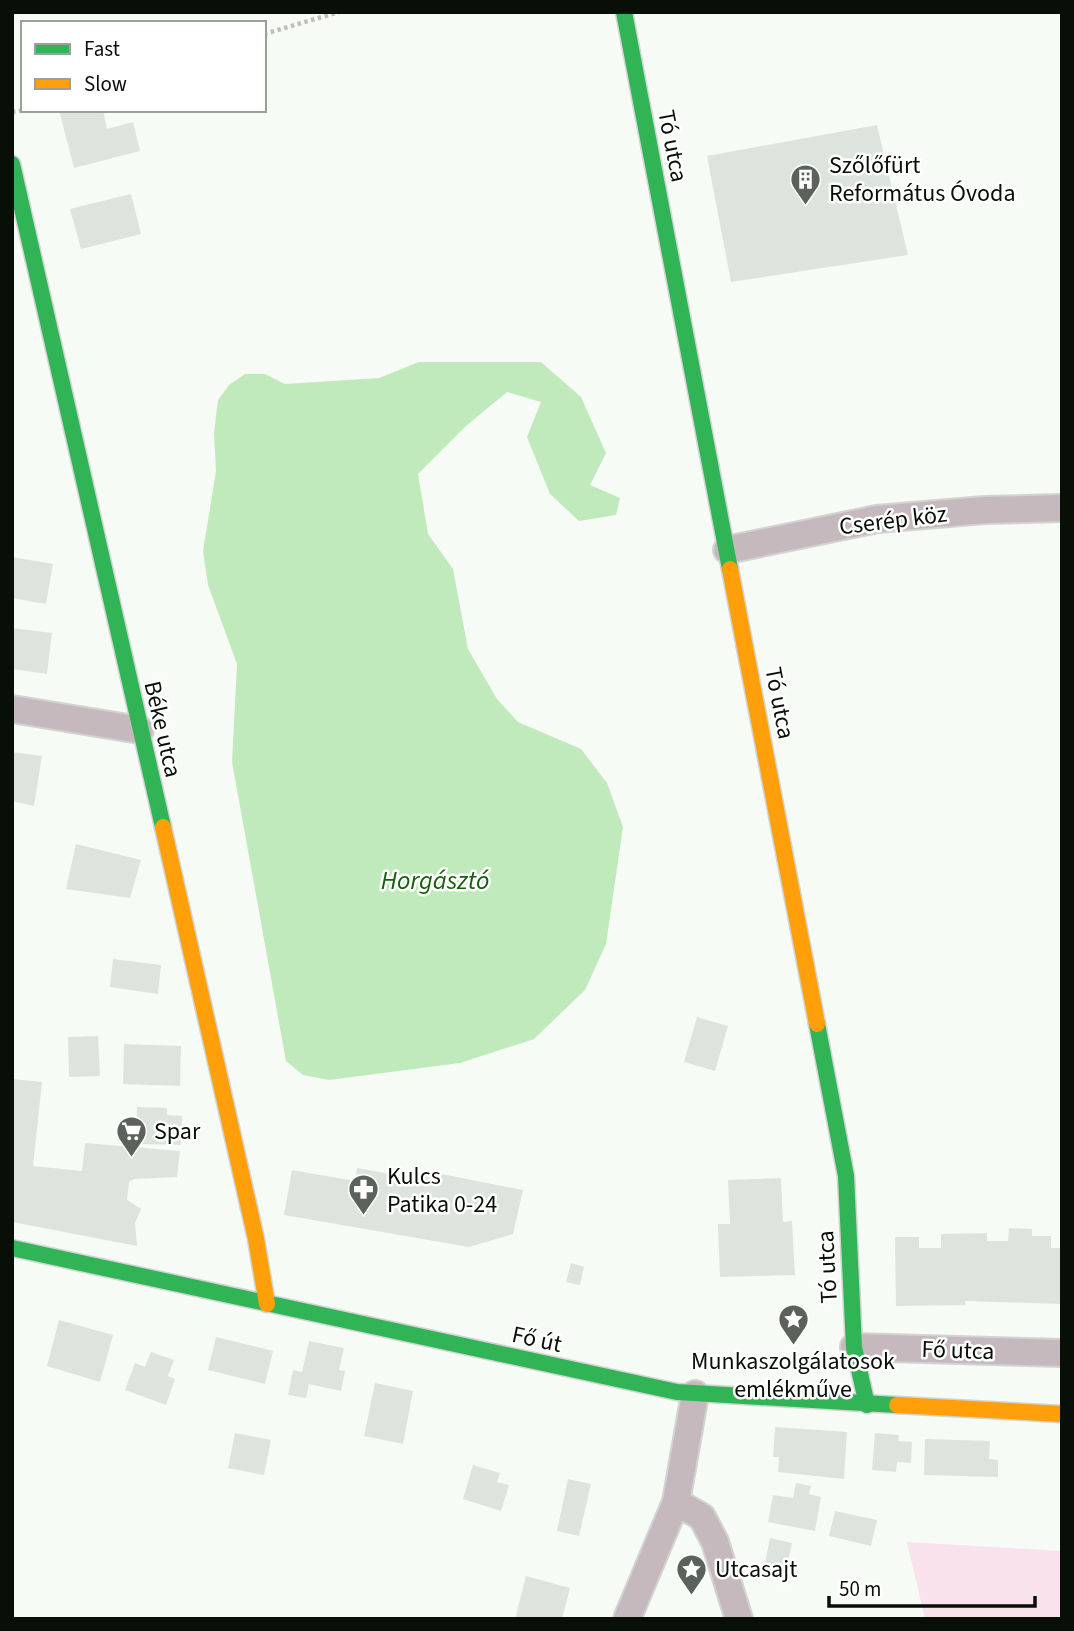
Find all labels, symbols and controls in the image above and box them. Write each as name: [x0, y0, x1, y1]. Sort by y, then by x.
legend: [21, 21, 266, 112]
text: Fast: [84, 34, 120, 64]
text: Slow: [84, 69, 127, 99]
street label: Tó utca: [648, 107, 697, 185]
place label: Szőlőfürt Református Óvoda: [829, 148, 1016, 211]
building icon: Szőlőfürt Református Óvoda: [789, 162, 823, 206]
street label: Cserép köz: [837, 497, 949, 544]
street label: Tó utca: [755, 664, 804, 742]
street label: Béke utca: [134, 678, 191, 781]
water label: Horgásztó: [381, 862, 489, 899]
supermarket icon: Spar: [114, 1114, 148, 1158]
place label: Spar: [154, 1114, 201, 1149]
place label: Kulcs Patika 0-24: [387, 1159, 497, 1222]
pharmacy icon: Kulcs Patika 0-24: [347, 1173, 381, 1217]
street label: Tó utca: [808, 1230, 847, 1304]
place icon: Munkaszolgálatosok emlékműve: [776, 1302, 810, 1346]
street label: Fő út: [509, 1317, 565, 1362]
street label: Fő utca: [921, 1332, 995, 1369]
place label: Munkaszolgálatosok emlékműve: [691, 1344, 895, 1407]
place icon: Utcasajt: [675, 1552, 709, 1596]
place label: Utcasajt: [715, 1552, 797, 1587]
scale bar: [829, 1564, 1036, 1608]
text: 50 m: [839, 1574, 881, 1604]

